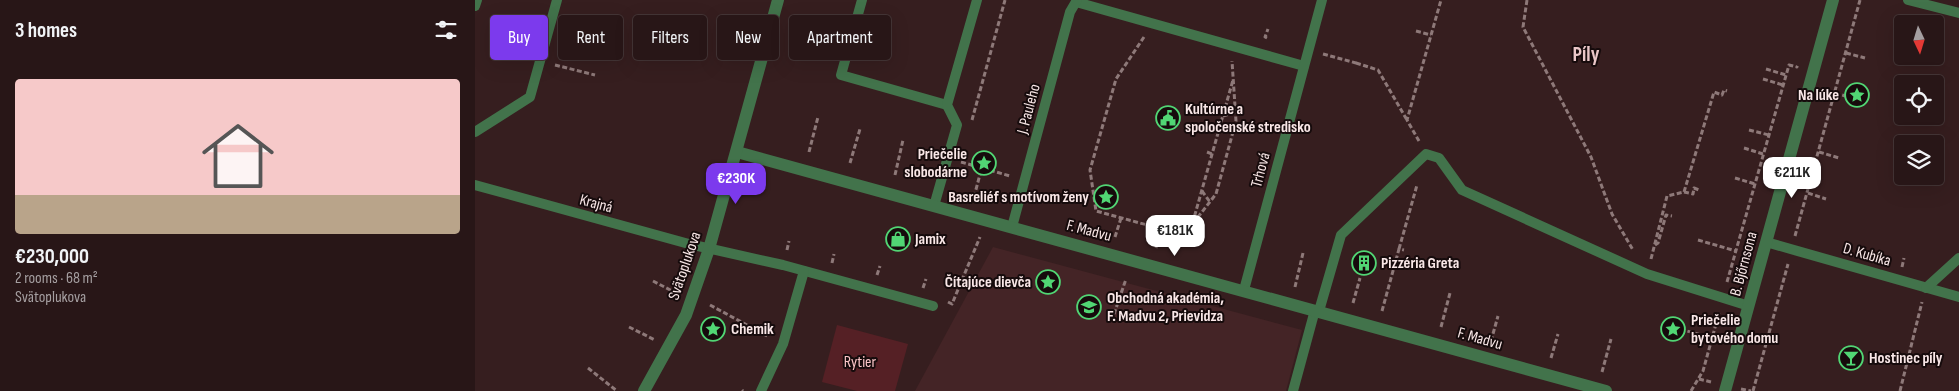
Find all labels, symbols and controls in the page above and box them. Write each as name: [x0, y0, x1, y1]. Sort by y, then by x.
chip: Buy: [490, 15, 548, 60]
chip: Rent: [558, 15, 623, 60]
chip: Filters: [633, 15, 707, 60]
chip: New: [717, 15, 779, 60]
chip: Apartment: [789, 15, 891, 60]
north arrow: [1894, 15, 1944, 65]
map controls: [1894, 15, 1944, 185]
icon: filters: [432, 16, 460, 44]
text: 3 homes: [15, 18, 77, 43]
district label: Píly: [1573, 42, 1600, 67]
button: locate: [1894, 75, 1944, 125]
street label: J. Pauleho: [1013, 82, 1045, 137]
place icon: Na lúke: [1844, 82, 1870, 108]
place label: Na lúke: [1798, 86, 1839, 105]
place label: Kultúrne a spoločenské stredisko: [1185, 100, 1311, 137]
public building icon: Kultúrne a spoločenské stredisko: [1155, 105, 1181, 131]
icon: home: [193, 111, 283, 201]
button: layers: [1894, 135, 1944, 185]
place label: Priečelie slobodárne: [904, 145, 967, 182]
place icon: Priečelie slobodárne: [971, 150, 997, 176]
street label: Trhová: [1247, 150, 1275, 190]
pin: €211K: [1757, 156, 1827, 199]
pin: €230K: [701, 162, 771, 205]
text: €211K: [1774, 163, 1810, 182]
text: €230K: [717, 169, 755, 188]
place icon: Basreliéf s motívom ženy: [1093, 184, 1119, 210]
place label: Basreliéf s motívom ženy: [948, 188, 1089, 207]
street label: Krajná: [577, 190, 615, 218]
pin: €181K: [1140, 214, 1210, 257]
street label: F. Madvu: [1064, 216, 1114, 246]
text: €181K: [1157, 221, 1193, 240]
shop icon: Jamix: [885, 226, 911, 252]
street label: Svätoplukova: [664, 229, 706, 303]
place label: Jamix: [914, 230, 946, 249]
street label: B. Bjőrnsona: [1726, 230, 1762, 298]
street label: D. Kubíka: [1841, 239, 1893, 271]
text: €230,000: [15, 244, 89, 269]
building icon: Pizzéria Greta: [1351, 250, 1377, 276]
place label: Pizzéria Greta: [1381, 254, 1459, 273]
text: 2 rooms · 68 m²: [15, 269, 98, 288]
place icon: Čítajúce dievča: [1035, 269, 1061, 295]
place label: Čítajúce dievča: [945, 273, 1031, 292]
text: Svätoplukova: [15, 288, 86, 307]
place label: Obchodná akadémia, F. Madvu 2, Prievidza: [1107, 289, 1224, 326]
school or university icon: Obchodná akadémia, F. Madvu 2, Prievidza: [1076, 294, 1102, 320]
place label: Priečelie bytového domu: [1691, 311, 1778, 348]
place icon: Chemik: [700, 316, 726, 342]
place icon: Priečelie bytového domu: [1660, 316, 1686, 342]
place label: Chemik: [731, 320, 774, 339]
street label: F. Madvu: [1455, 324, 1505, 354]
bar icon: Hostinec píly: [1838, 345, 1864, 371]
place label: Hostinec píly: [1869, 349, 1943, 368]
park label: Rytier: [844, 353, 877, 372]

